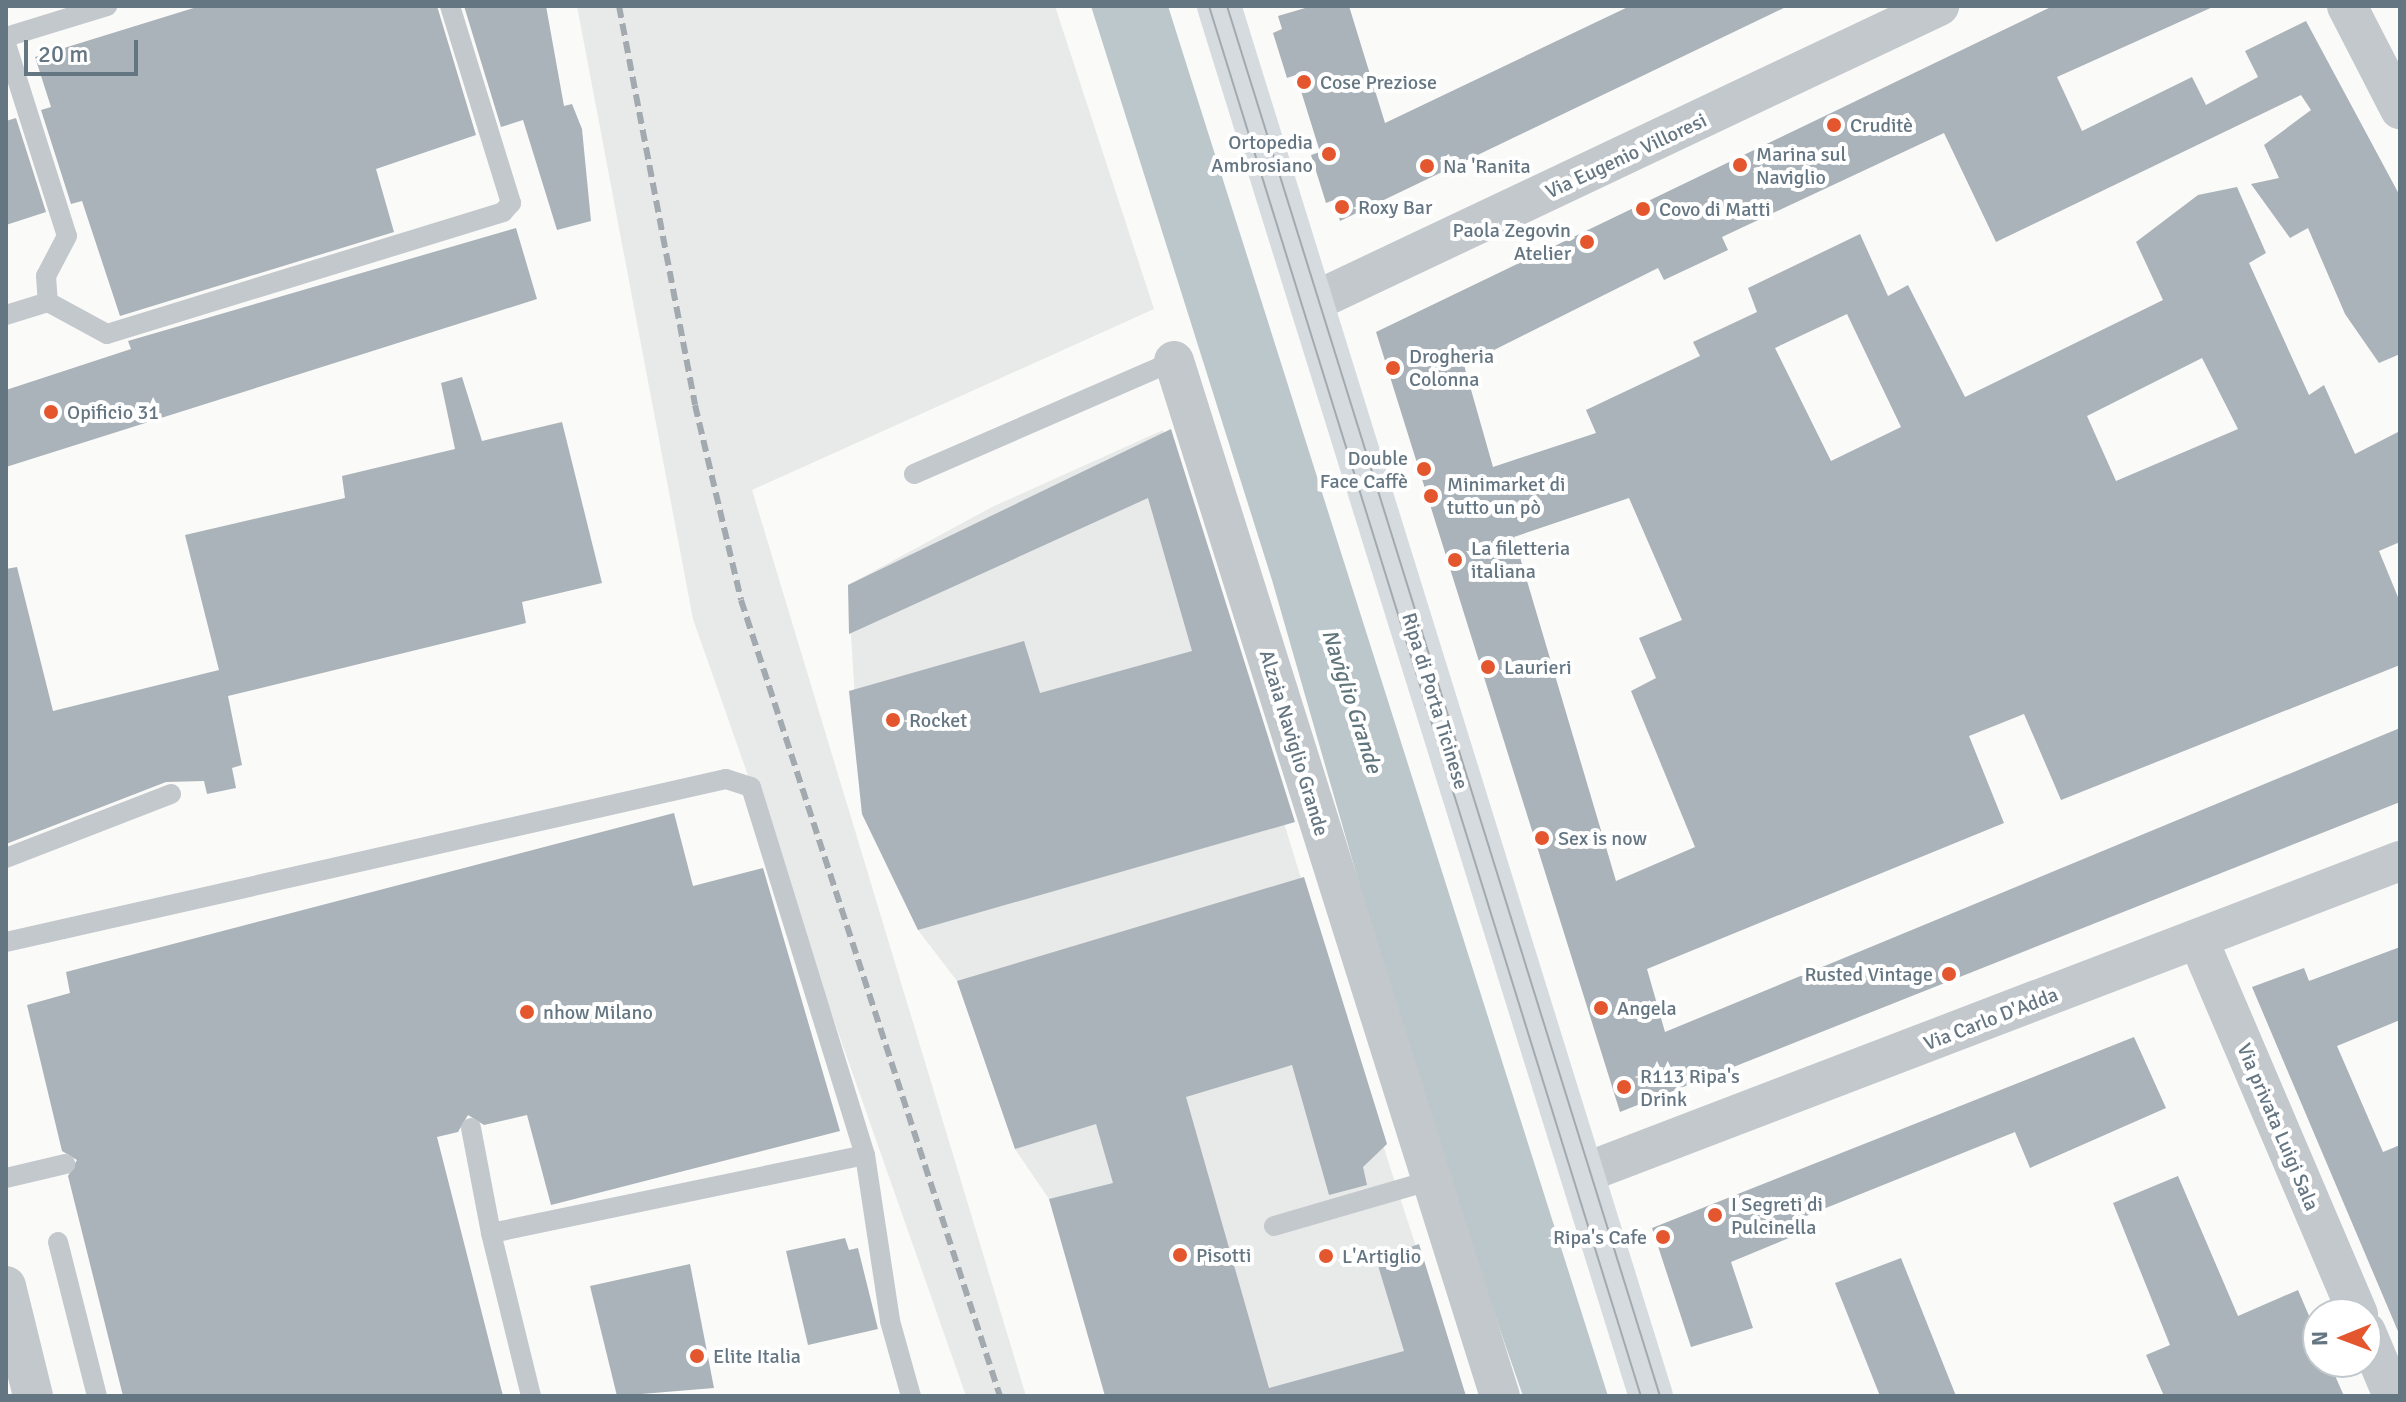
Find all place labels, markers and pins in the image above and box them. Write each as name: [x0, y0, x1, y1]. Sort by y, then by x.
place label: Cose Preziose: [1320, 70, 1437, 94]
marker: Cose Preziose: [1295, 73, 1313, 91]
place label: Cruditè: [1850, 113, 1913, 137]
marker: Cruditè: [1825, 116, 1843, 134]
place label: Ortopedia Ambrosiano: [1211, 130, 1313, 177]
place label: Marina sul Naviglio: [1756, 142, 1846, 189]
marker: Ortopedia Ambrosiano: [1320, 145, 1338, 163]
place label: Na 'Ranita: [1443, 154, 1531, 178]
marker: Marina sul Naviglio: [1731, 156, 1749, 174]
marker: Na 'Ranita: [1418, 157, 1436, 175]
place label: Roxy Bar: [1358, 195, 1432, 219]
place label: Covo di Matti: [1659, 197, 1771, 221]
marker: Roxy Bar: [1333, 198, 1351, 216]
marker: Covo di Matti: [1634, 200, 1652, 218]
place label: Paola Zegovin Atelier: [1453, 218, 1571, 265]
marker: Paola Zegovin Atelier: [1578, 233, 1596, 251]
place label: Drogheria Colonna: [1409, 344, 1494, 391]
marker: Drogheria Colonna: [1384, 359, 1402, 377]
place label: Opificio 31: [67, 400, 159, 424]
marker: Opificio 31: [42, 403, 60, 421]
place label: Double Face Caffè: [1320, 446, 1408, 493]
marker: Double Face Caffè: [1415, 460, 1433, 478]
place label: Minimarket di tutto un pò: [1447, 472, 1565, 519]
marker: Minimarket di tutto un pò: [1422, 487, 1440, 505]
place label: La filetteria italiana: [1471, 536, 1570, 583]
marker: La filetteria italiana: [1446, 551, 1464, 569]
place label: Laurieri: [1504, 655, 1572, 679]
marker: Laurieri: [1479, 658, 1497, 676]
place label: Rocket: [909, 708, 967, 732]
marker: Rocket: [884, 711, 902, 729]
place label: Sex is now: [1558, 826, 1647, 850]
marker: Sex is now: [1533, 829, 1551, 847]
place label: Rusted Vintage: [1804, 962, 1933, 986]
marker: Rusted Vintage: [1940, 965, 1958, 983]
place label: Angela: [1617, 996, 1677, 1020]
marker: Angela: [1592, 999, 1610, 1017]
place label: nhow Milano: [543, 1000, 653, 1024]
marker: nhow Milano: [518, 1003, 536, 1021]
place label: R113 Ripa's Drink: [1640, 1064, 1740, 1111]
marker: R113 Ripa's Drink: [1615, 1078, 1633, 1096]
place label: I Segreti di Pulcinella: [1731, 1192, 1823, 1239]
marker: I Segreti di Pulcinella: [1706, 1206, 1724, 1224]
place label: Ripa's Cafe: [1553, 1225, 1647, 1249]
marker: Ripa's Cafe: [1654, 1228, 1672, 1246]
place label: Pisotti: [1196, 1243, 1251, 1267]
place label: L'Artiglio: [1342, 1244, 1421, 1268]
marker: Pisotti: [1171, 1246, 1189, 1264]
marker: L'Artiglio: [1317, 1247, 1335, 1265]
place label: Elite Italia: [713, 1344, 801, 1368]
marker: Elite Italia: [688, 1347, 706, 1365]

